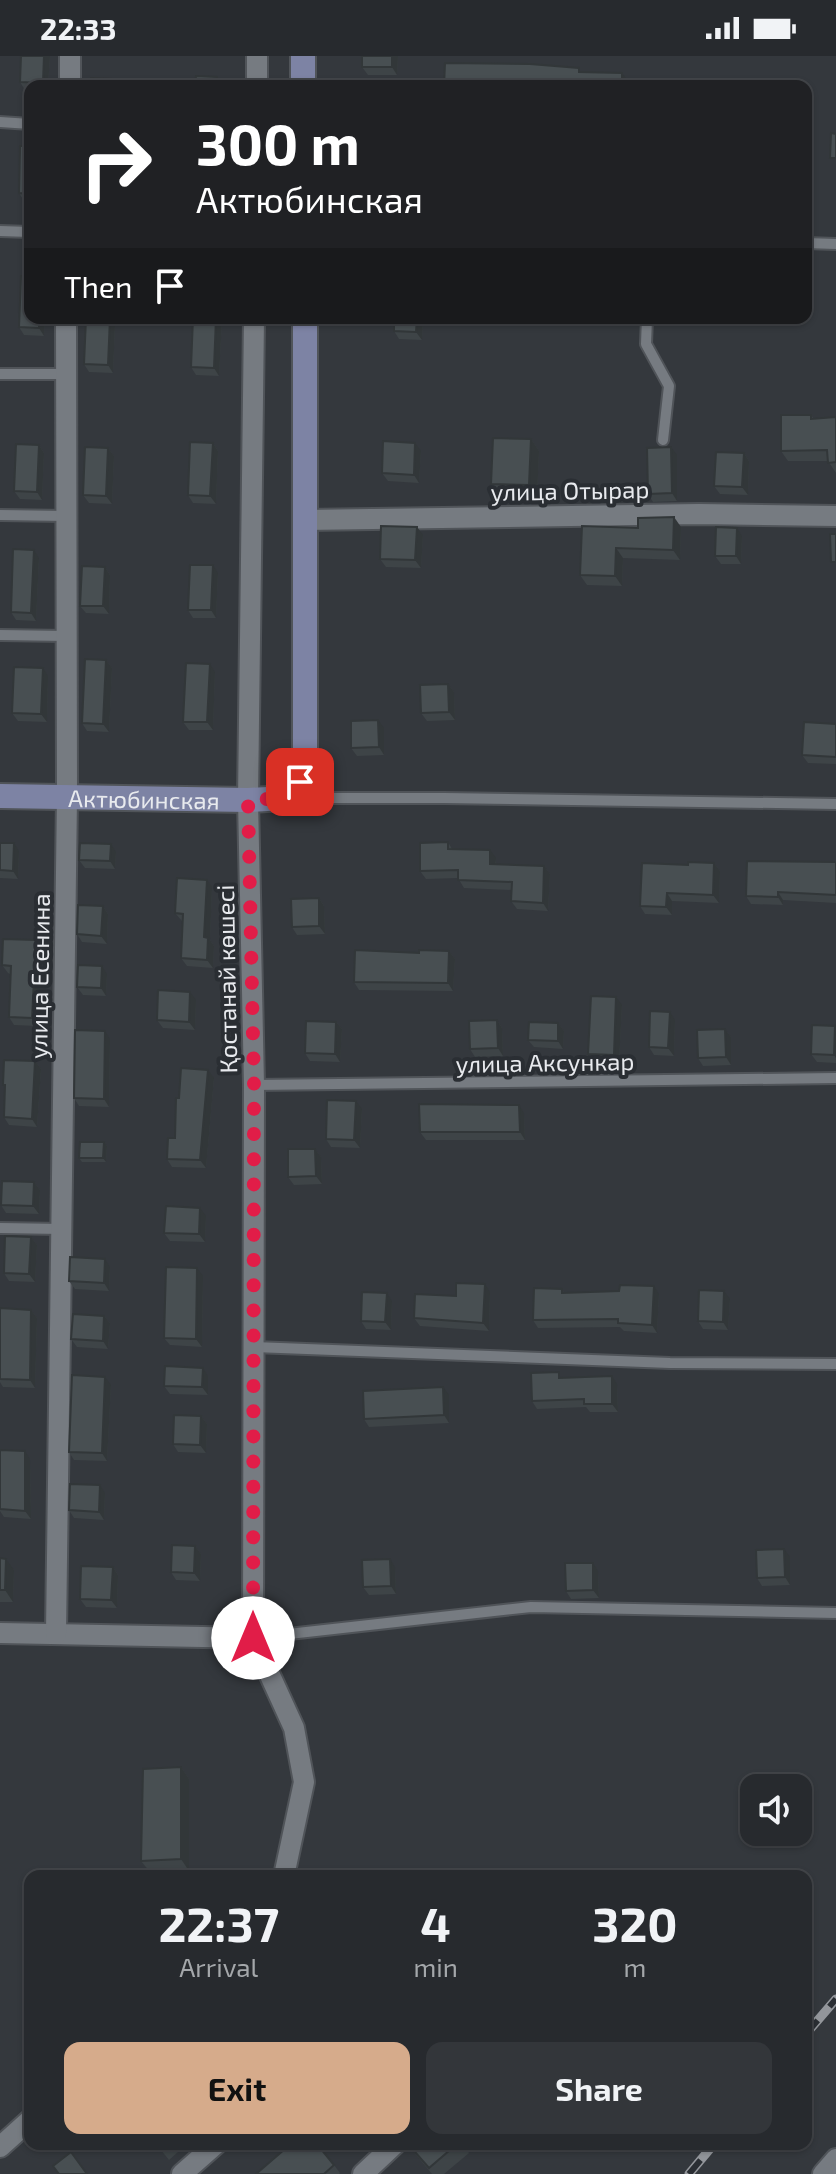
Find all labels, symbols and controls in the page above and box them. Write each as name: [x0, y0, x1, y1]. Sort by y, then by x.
text: 22:33: [40, 10, 117, 46]
text: 300 m: [196, 109, 360, 176]
icon: right: [64, 112, 168, 216]
text: Актюбинская: [196, 177, 423, 220]
icon: arrive: [148, 264, 192, 308]
text: Then: [64, 268, 132, 304]
street label: улица Отырар: [490, 474, 650, 507]
pin: [266, 748, 334, 816]
icon: arrive: [278, 760, 322, 804]
street label: Актюбинская: [68, 783, 220, 814]
street label: Қостанай көшесі: [210, 884, 242, 1074]
street label: улица Есенина: [23, 893, 56, 1059]
street label: улица Аксункар: [455, 1046, 635, 1079]
position arrow: [211, 1596, 295, 1680]
map controls: [740, 1774, 812, 1846]
button: sound: [740, 1774, 812, 1846]
text: 22:37: [158, 1894, 279, 1952]
text: 4: [420, 1894, 451, 1952]
text: 320: [592, 1894, 678, 1952]
text: Arrival: [179, 1951, 258, 1982]
text: min: [413, 1951, 458, 1982]
text: m: [624, 1951, 646, 1982]
button: Exit: [64, 2042, 410, 2134]
button: Share: [426, 2042, 772, 2134]

